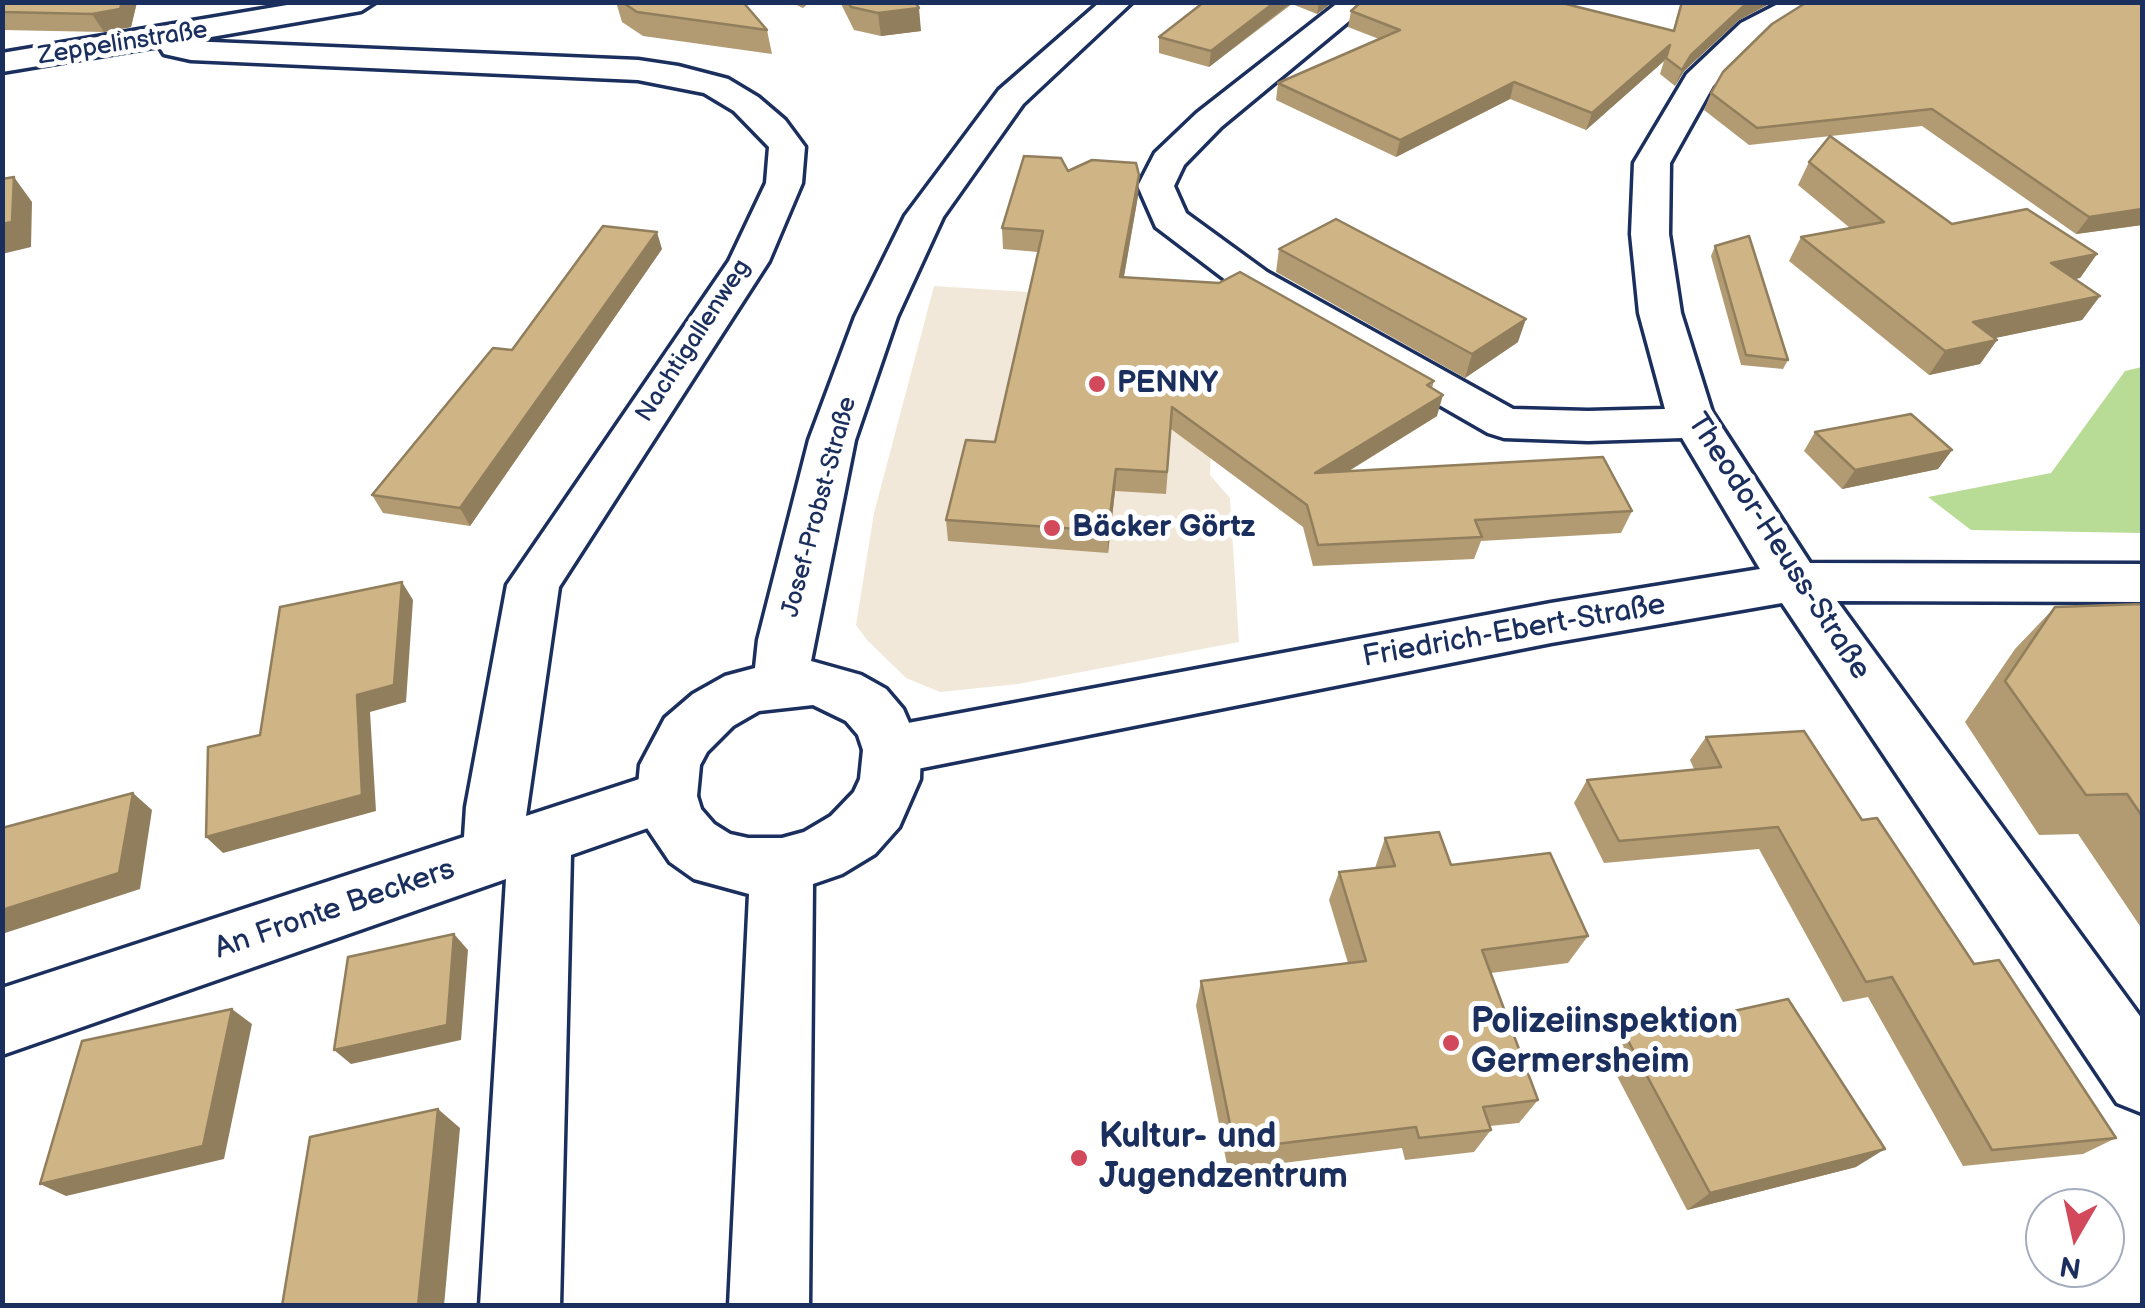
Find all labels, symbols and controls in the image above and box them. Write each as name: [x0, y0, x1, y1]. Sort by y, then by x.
street label: Zeppelinstraße: [36, 16, 210, 72]
street label: Nachtigallenweg: [630, 254, 758, 428]
place label: PENNY: [1117, 366, 1218, 402]
marker: PENNY: [1086, 373, 1108, 395]
street label: Josef-Probst-Straße: [776, 394, 864, 620]
street label: Theodor-Heuss-Straße: [1678, 407, 1878, 687]
place label: Bäcker Görtz: [1072, 510, 1256, 546]
marker: Bäcker Görtz: [1041, 517, 1063, 539]
street label: Friedrich-Ebert-Straße: [1360, 588, 1668, 676]
street label: An Fronte Beckers: [210, 852, 460, 968]
place label: Polizeiinspektion Germersheim: [1471, 1002, 1738, 1084]
marker: Polizeiinspektion Germersheim: [1440, 1032, 1462, 1054]
place label: Kultur- und Jugendzentrum: [1099, 1117, 1348, 1199]
marker: Kultur- und Jugendzentrum: [1068, 1147, 1090, 1169]
north arrow: [2025, 1188, 2125, 1288]
text: N: [2058, 1248, 2084, 1284]

